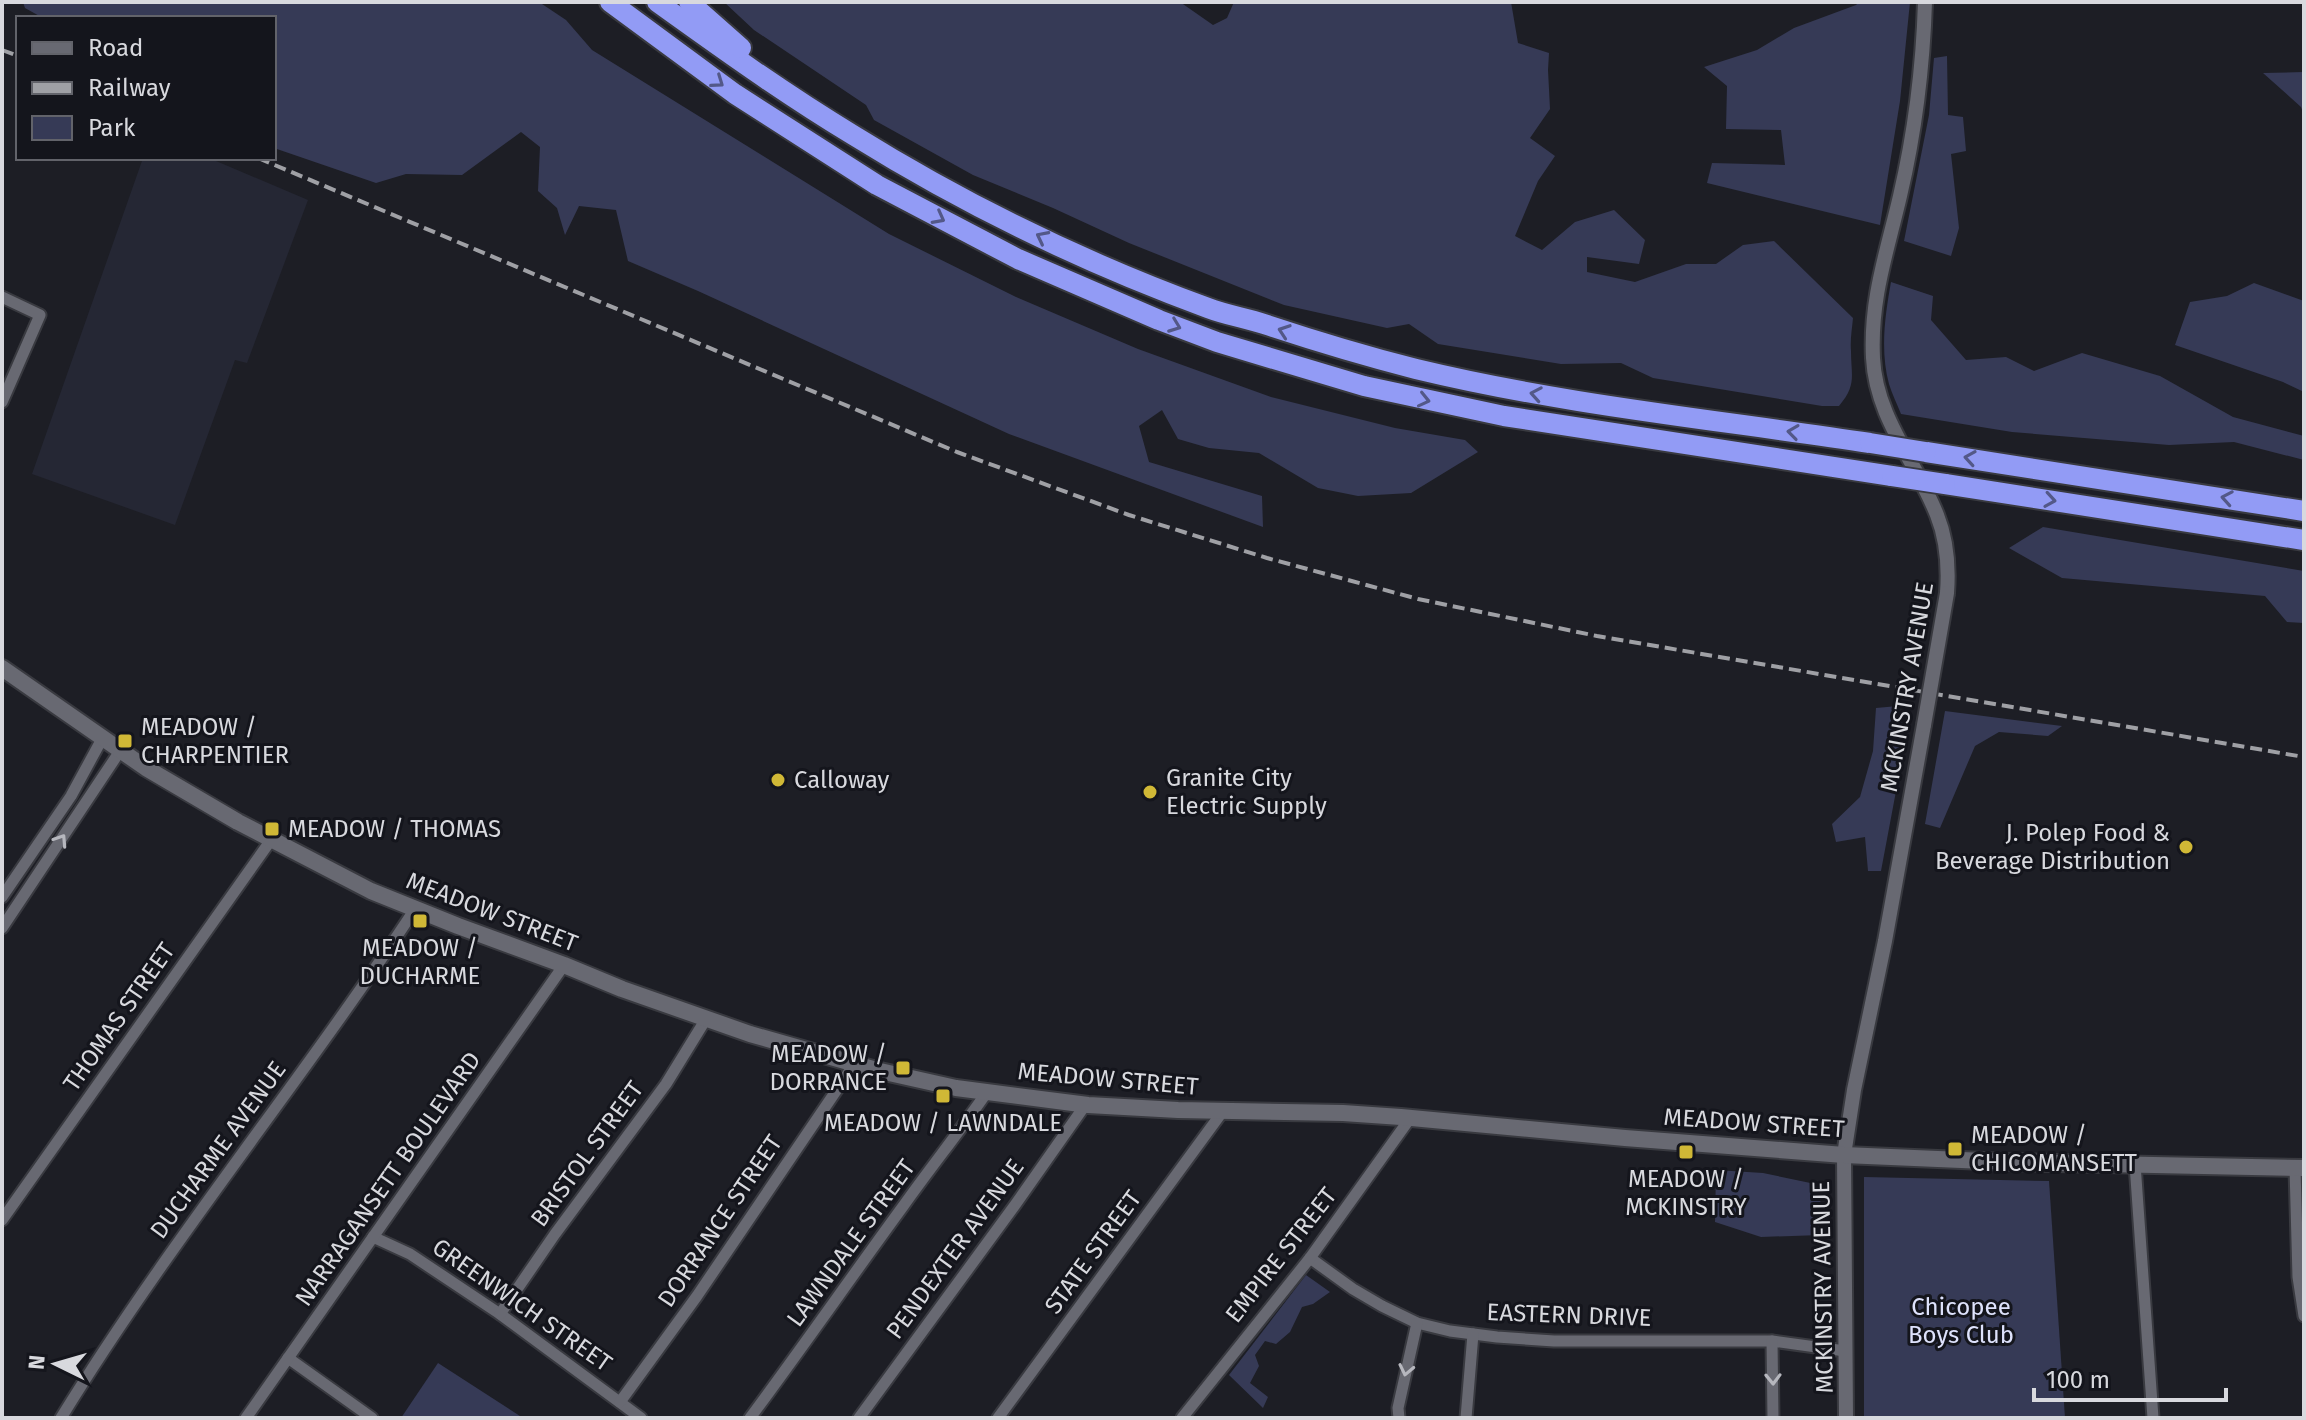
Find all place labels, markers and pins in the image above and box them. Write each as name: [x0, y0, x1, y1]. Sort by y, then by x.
place label: MEADOW / CHARPENTIER: [141, 713, 289, 769]
marker: MEADOW / CHARPENTIER: [116, 732, 134, 750]
place label: Granite City Electric Supply: [1166, 764, 1327, 820]
place label: Calloway: [794, 766, 890, 794]
marker: Calloway: [769, 771, 787, 789]
marker: Granite City Electric Supply: [1141, 783, 1159, 801]
place label: MEADOW / THOMAS: [288, 815, 501, 843]
place label: J. Polep Food & Beverage Distribution: [1935, 819, 2170, 875]
marker: MEADOW / THOMAS: [263, 820, 281, 838]
marker: J. Polep Food & Beverage Distribution: [2177, 838, 2195, 856]
marker: MEADOW / DUCHARME: [411, 912, 429, 930]
place label: MEADOW / DUCHARME: [360, 934, 480, 990]
place label: MEADOW / DORRANCE: [769, 1040, 887, 1096]
marker: MEADOW / DORRANCE: [894, 1059, 912, 1077]
marker: MEADOW / LAWNDALE: [934, 1087, 952, 1105]
place label: MEADOW / LAWNDALE: [824, 1109, 1062, 1137]
place label: MEADOW / CHICOMANSETT: [1971, 1121, 2137, 1177]
marker: MEADOW / CHICOMANSETT: [1946, 1140, 1964, 1158]
marker: MEADOW / MCKINSTRY: [1677, 1143, 1695, 1161]
place label: MEADOW / MCKINSTRY: [1625, 1165, 1748, 1221]

